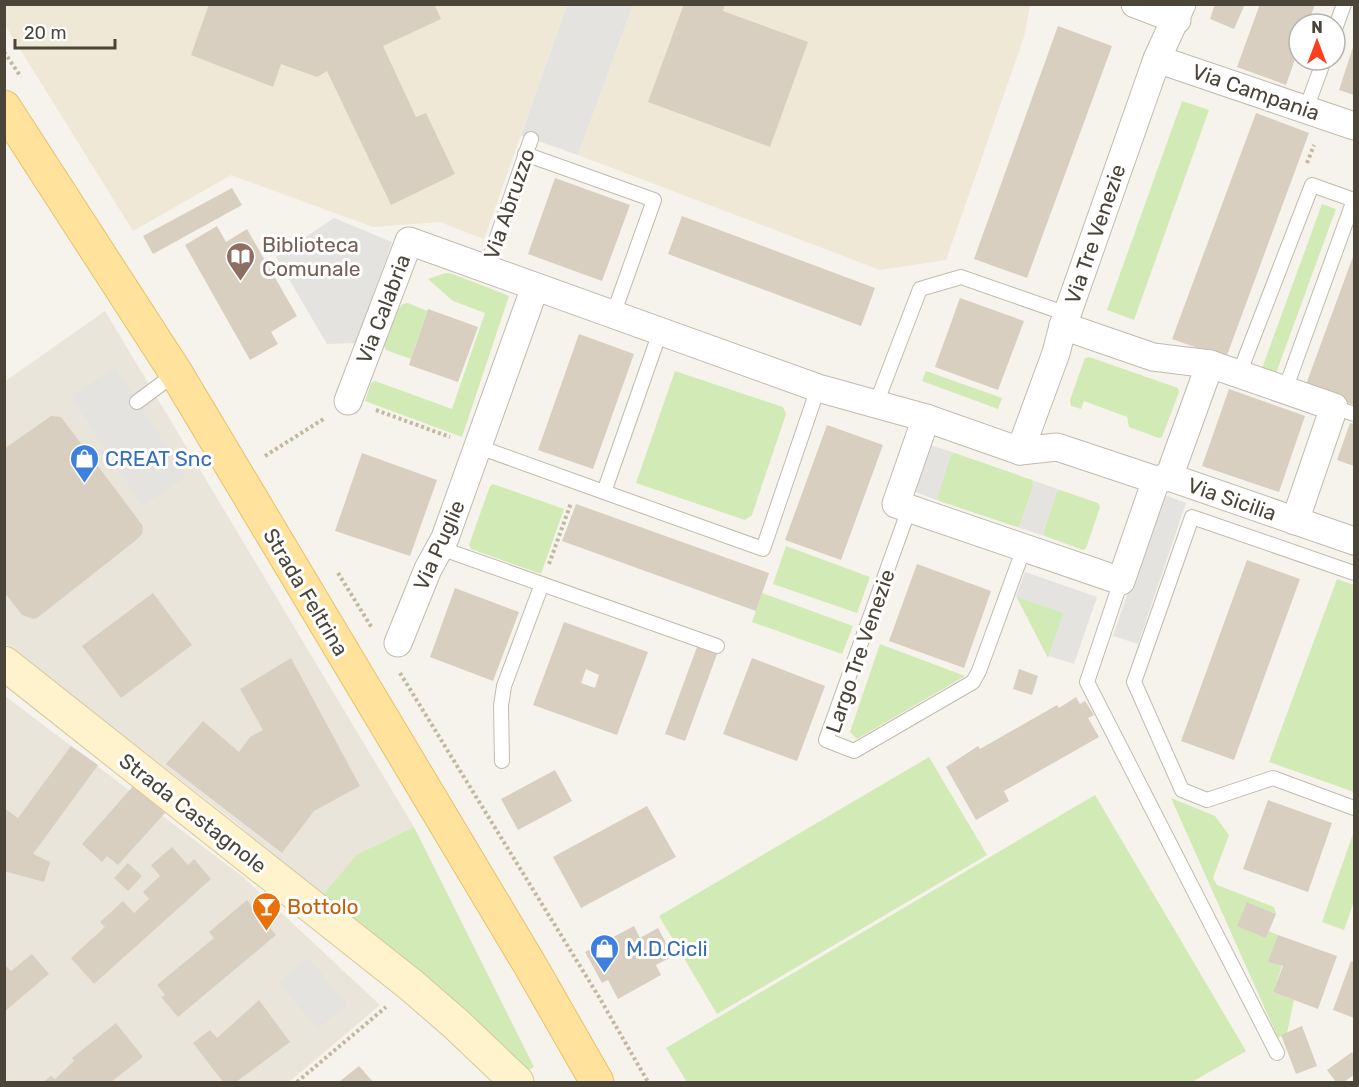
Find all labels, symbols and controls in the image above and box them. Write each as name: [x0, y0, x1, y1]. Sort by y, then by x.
scale bar: [15, 12, 116, 50]
north arrow: [1287, 12, 1347, 72]
text: N: [1311, 18, 1323, 37]
text: 20 m: [24, 22, 66, 44]
street label: Via Campania: [1189, 58, 1323, 126]
street label: Via Abruzzo: [478, 145, 540, 263]
street label: Via Tre Venezie: [1059, 161, 1131, 307]
place label: Biblioteca Comunale: [262, 232, 361, 281]
library icon: Biblioteca Comunale: [225, 240, 257, 282]
street label: Via Calabria: [351, 251, 415, 367]
shop icon: CREAT Snc: [68, 442, 100, 484]
place label: CREAT Snc: [105, 446, 212, 471]
street label: Via Sicilia: [1184, 472, 1280, 526]
street label: Via Puglie: [408, 496, 470, 594]
street label: Strada Feltrina: [258, 524, 354, 660]
street label: Largo Tre Venezie: [820, 566, 900, 736]
street label: Strada Castagnole: [114, 748, 272, 878]
bar icon: Bottolo: [250, 890, 282, 932]
place label: Bottolo: [287, 894, 359, 919]
shop icon: M.D.Cicli: [589, 932, 621, 974]
place label: M.D.Cicli: [626, 936, 708, 961]

